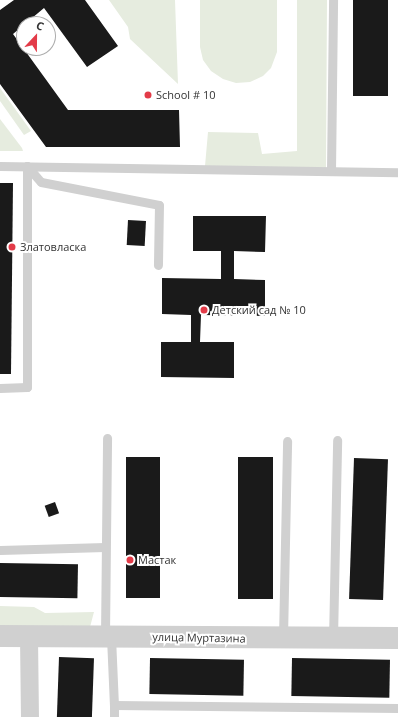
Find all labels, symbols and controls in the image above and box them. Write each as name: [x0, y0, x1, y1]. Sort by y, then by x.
north arrow: [16, 16, 56, 56]
text: С: [34, 17, 46, 34]
place label: School # 10: [156, 88, 215, 102]
marker: School # 10: [143, 90, 153, 100]
place label: Златовласка: [20, 240, 86, 254]
marker: Златовласка: [7, 242, 17, 252]
place label: Детский сад № 10: [212, 303, 306, 317]
marker: Детский сад № 10: [199, 305, 209, 315]
place label: Мастак: [138, 553, 176, 567]
marker: Мастак: [125, 555, 135, 565]
street label: улица Муртазина: [152, 631, 246, 645]

